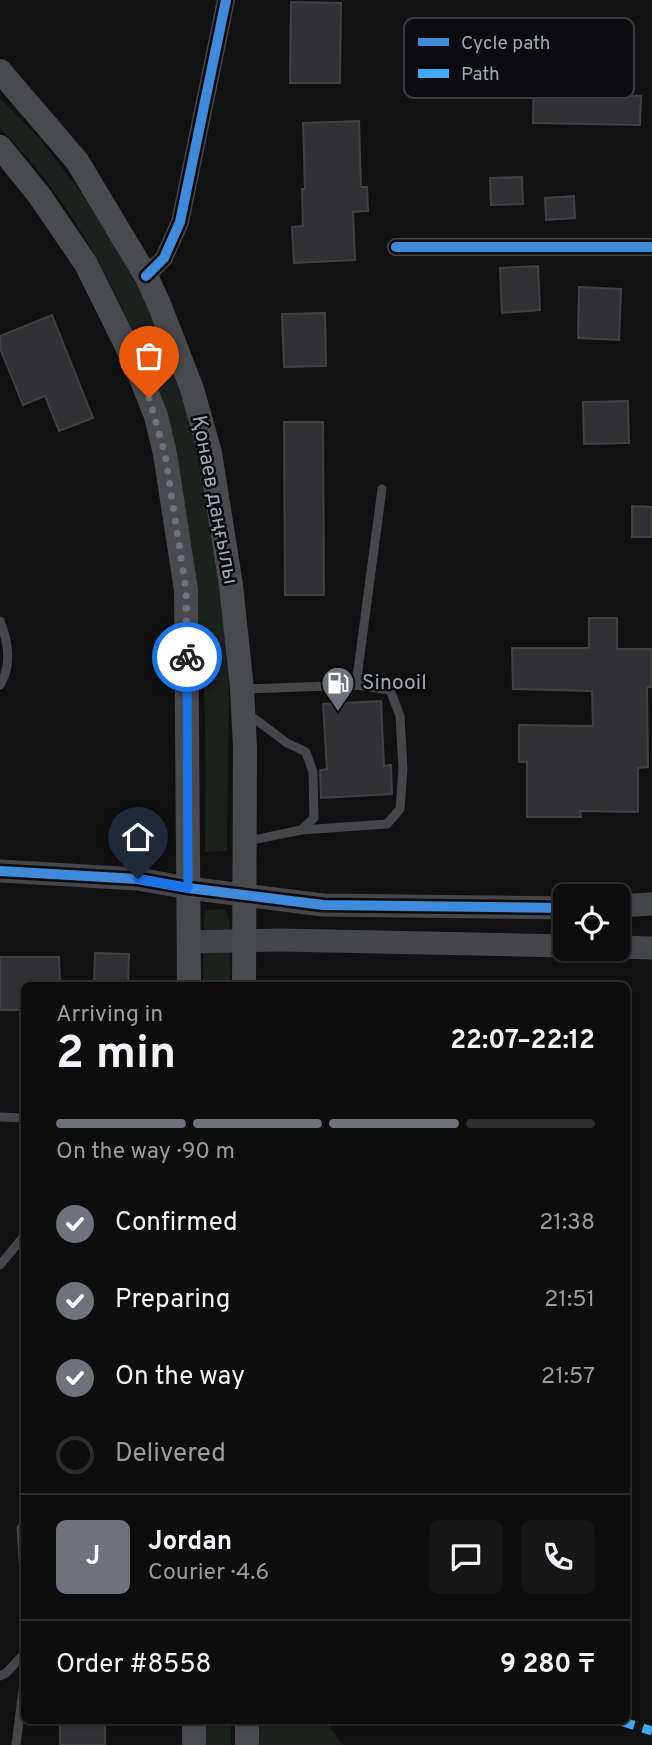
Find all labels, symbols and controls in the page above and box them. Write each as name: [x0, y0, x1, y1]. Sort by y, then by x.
legend: [404, 18, 634, 98]
text: Cycle path: [461, 32, 550, 56]
text: Path: [461, 63, 500, 87]
pin: [119, 326, 179, 398]
icon: bag: [130, 337, 168, 375]
street label: Қонаев даңғылы: [184, 413, 244, 587]
courier: [152, 622, 222, 692]
icon: bike: [168, 638, 206, 676]
fuel station icon: Sinooil: [319, 664, 357, 713]
place label: Sinooil: [362, 670, 427, 697]
pin: [108, 807, 168, 879]
icon: home: [119, 818, 157, 856]
map controls: [553, 884, 630, 961]
button: locate: [553, 884, 630, 961]
text: Arriving in: [56, 1001, 163, 1030]
text: 22:07–22:12: [450, 1025, 595, 1058]
text: 2 min: [56, 1026, 176, 1085]
text: On the way · 90 m: [56, 1138, 235, 1167]
icon: check: [56, 1205, 94, 1243]
text: Confirmed: [115, 1207, 238, 1240]
text: 21:38: [539, 1209, 595, 1238]
icon: check: [56, 1282, 94, 1320]
text: Preparing: [115, 1284, 230, 1317]
text: 21:51: [544, 1286, 595, 1315]
icon: check: [56, 1359, 94, 1397]
text: On the way: [115, 1361, 245, 1394]
text: 21:57: [541, 1363, 595, 1392]
text: Delivered: [115, 1438, 226, 1471]
button: chat: [429, 1520, 503, 1594]
button: phone: [521, 1520, 595, 1594]
text: Jordan: [148, 1526, 232, 1559]
text: J: [86, 1541, 100, 1574]
text: Courier · 4.6: [148, 1559, 269, 1588]
text: Order #8558: [56, 1649, 211, 1682]
text: 9 280 ₸: [500, 1649, 595, 1682]

